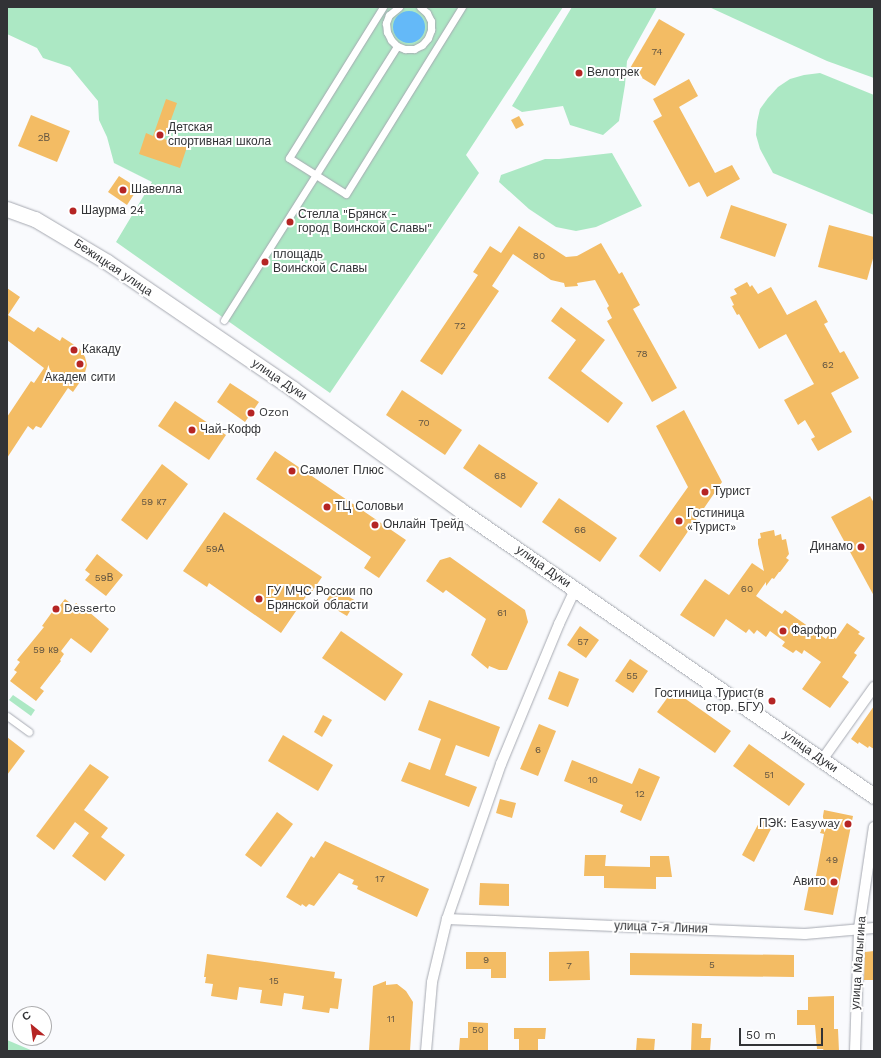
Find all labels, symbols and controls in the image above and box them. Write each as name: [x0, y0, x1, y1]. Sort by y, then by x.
house number: 74: [651, 46, 663, 58]
place label: Велотрек: [587, 66, 639, 80]
marker: Велотрек: [574, 68, 584, 78]
place label: Детская спортивная школа: [168, 121, 271, 149]
marker: Детская спортивная школа: [155, 130, 165, 140]
house number: 2В: [38, 132, 50, 144]
place label: Шавелла: [131, 183, 182, 197]
marker: Шавелла: [118, 185, 128, 195]
place label: Шаурма 24: [81, 204, 144, 218]
marker: Шаурма 24: [68, 206, 78, 216]
place label: Стелла "Брянск - город Воинской Славы": [298, 208, 432, 236]
marker: Стелла "Брянск - город Воинской Славы": [285, 217, 295, 227]
street label: Бежицкая улица: [71, 236, 155, 300]
place label: площадь Воинской Славы: [273, 248, 367, 276]
house number: 80: [533, 250, 545, 262]
marker: площадь Воинской Славы: [260, 257, 270, 267]
house number: 72: [454, 320, 466, 332]
place label: Какаду: [82, 343, 121, 357]
marker: Какаду: [69, 345, 79, 355]
house number: 78: [636, 348, 648, 360]
street label: улица Дуки: [249, 356, 309, 404]
marker: Академ сити: [75, 359, 85, 369]
house number: 62: [822, 359, 834, 371]
place label: Академ сити: [44, 371, 116, 385]
place label: Ozon: [259, 406, 289, 420]
marker: Ozon: [246, 408, 256, 418]
house number: 70: [418, 417, 430, 429]
place label: Чай-Кофф: [200, 423, 261, 437]
marker: Чай-Кофф: [187, 425, 197, 435]
place label: Самолет Плюс: [300, 464, 384, 478]
marker: Самолет Плюс: [287, 466, 297, 476]
house number: 68: [494, 470, 506, 482]
place label: Турист: [713, 485, 750, 499]
marker: Турист: [700, 487, 710, 497]
house number: 59 к7: [141, 496, 167, 508]
place label: ТЦ Соловьи: [335, 500, 404, 514]
marker: ТЦ Соловьи: [322, 502, 332, 512]
place label: Гостиница «Турист»: [687, 507, 744, 535]
marker: Гостиница «Турист»: [674, 516, 684, 526]
place label: Онлайн Трейд: [383, 518, 464, 532]
marker: Онлайн Трейд: [370, 520, 380, 530]
house number: 66: [574, 524, 586, 536]
place label: Динамо: [810, 540, 853, 554]
marker: Динамо: [856, 542, 866, 552]
house number: 59А: [206, 543, 224, 555]
street label: улица Дуки: [513, 543, 573, 591]
house number: 59В: [95, 572, 113, 584]
house number: 60: [741, 583, 753, 595]
place label: ГУ МЧС России по Брянской области: [267, 585, 373, 613]
marker: ГУ МЧС России по Брянской области: [254, 594, 264, 604]
place label: Desserto: [64, 602, 116, 616]
marker: Desserto: [51, 604, 61, 614]
house number: 61: [497, 607, 507, 619]
place label: Фарфор: [791, 624, 837, 638]
marker: Фарфор: [778, 626, 788, 636]
house number: 57: [577, 636, 589, 648]
house number: 59 к9: [33, 644, 59, 656]
house number: 55: [626, 670, 638, 682]
place label: Гостиница Турист(в стор. БГУ): [654, 687, 764, 715]
marker: Гостиница Турист(в стор. БГУ): [767, 696, 777, 706]
street label: улица Дуки: [780, 728, 840, 776]
house number: 6: [535, 744, 541, 756]
house number: 51: [764, 769, 774, 781]
house number: 10: [588, 774, 598, 786]
house number: 12: [635, 788, 645, 800]
place label: ПЭК: Easyway: [759, 817, 840, 831]
marker: ПЭК: Easyway: [843, 819, 853, 829]
house number: 49: [826, 854, 838, 866]
house number: 17: [375, 873, 385, 885]
place label: Авито: [793, 875, 826, 889]
marker: Авито: [829, 877, 839, 887]
street label: улица Малыгина: [849, 916, 869, 1010]
street label: улица 7-я Линия: [614, 919, 708, 937]
house number: 9: [483, 954, 489, 966]
house number: 5: [709, 959, 715, 971]
house number: 7: [566, 960, 572, 972]
house number: 15: [269, 975, 279, 987]
north arrow: [12, 1006, 52, 1046]
text: С: [20, 1008, 33, 1024]
house number: 11: [387, 1013, 395, 1025]
scale bar: [741, 1020, 825, 1046]
house number: 50: [472, 1024, 484, 1036]
text: 50 m: [746, 1028, 776, 1042]

